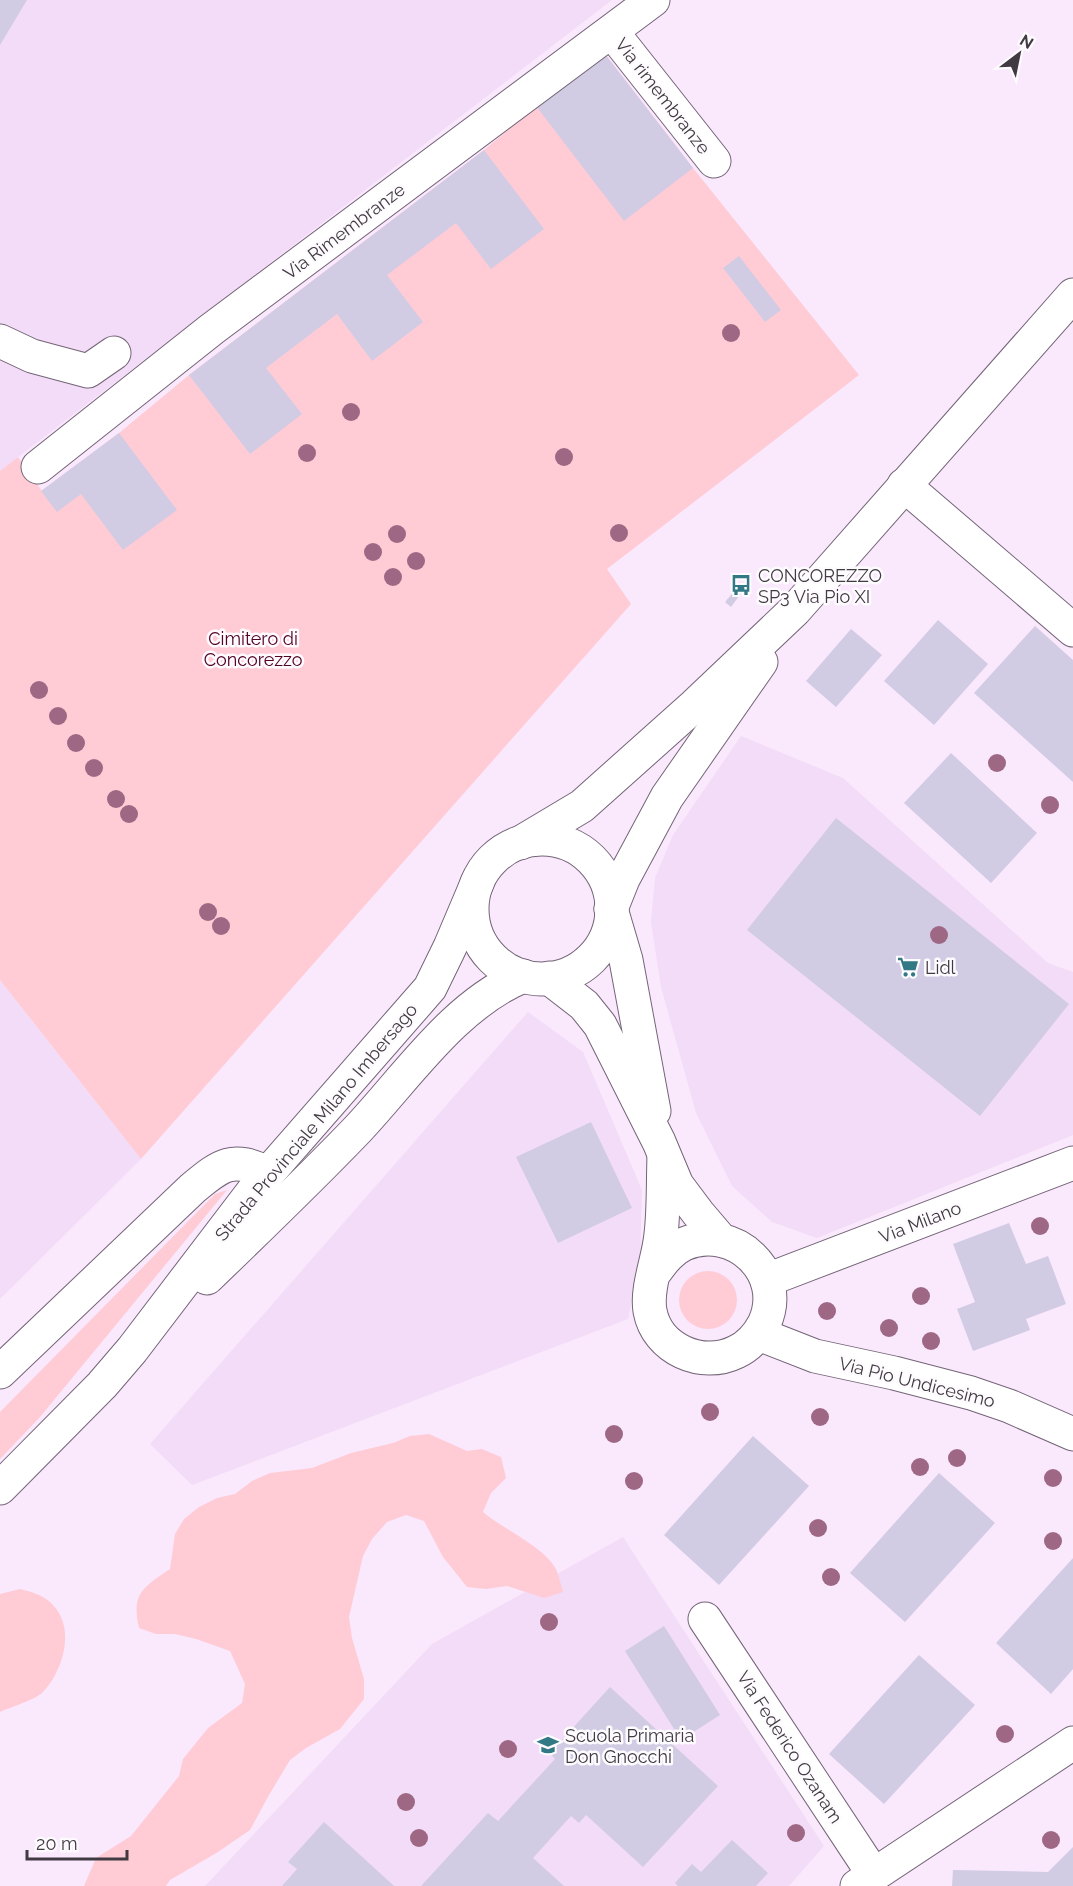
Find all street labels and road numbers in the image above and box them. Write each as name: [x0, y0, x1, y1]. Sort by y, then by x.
street label: Via rimembranze: [611, 34, 715, 158]
street label: Via Rimembranze: [279, 178, 409, 284]
street label: Strada Provinciale Milano Imbersago: [210, 999, 422, 1245]
street label: Via Milano: [876, 1197, 964, 1247]
street label: Via Pio Undicesimo: [837, 1352, 998, 1412]
street label: Via Federico Ozanam: [733, 1667, 847, 1827]

